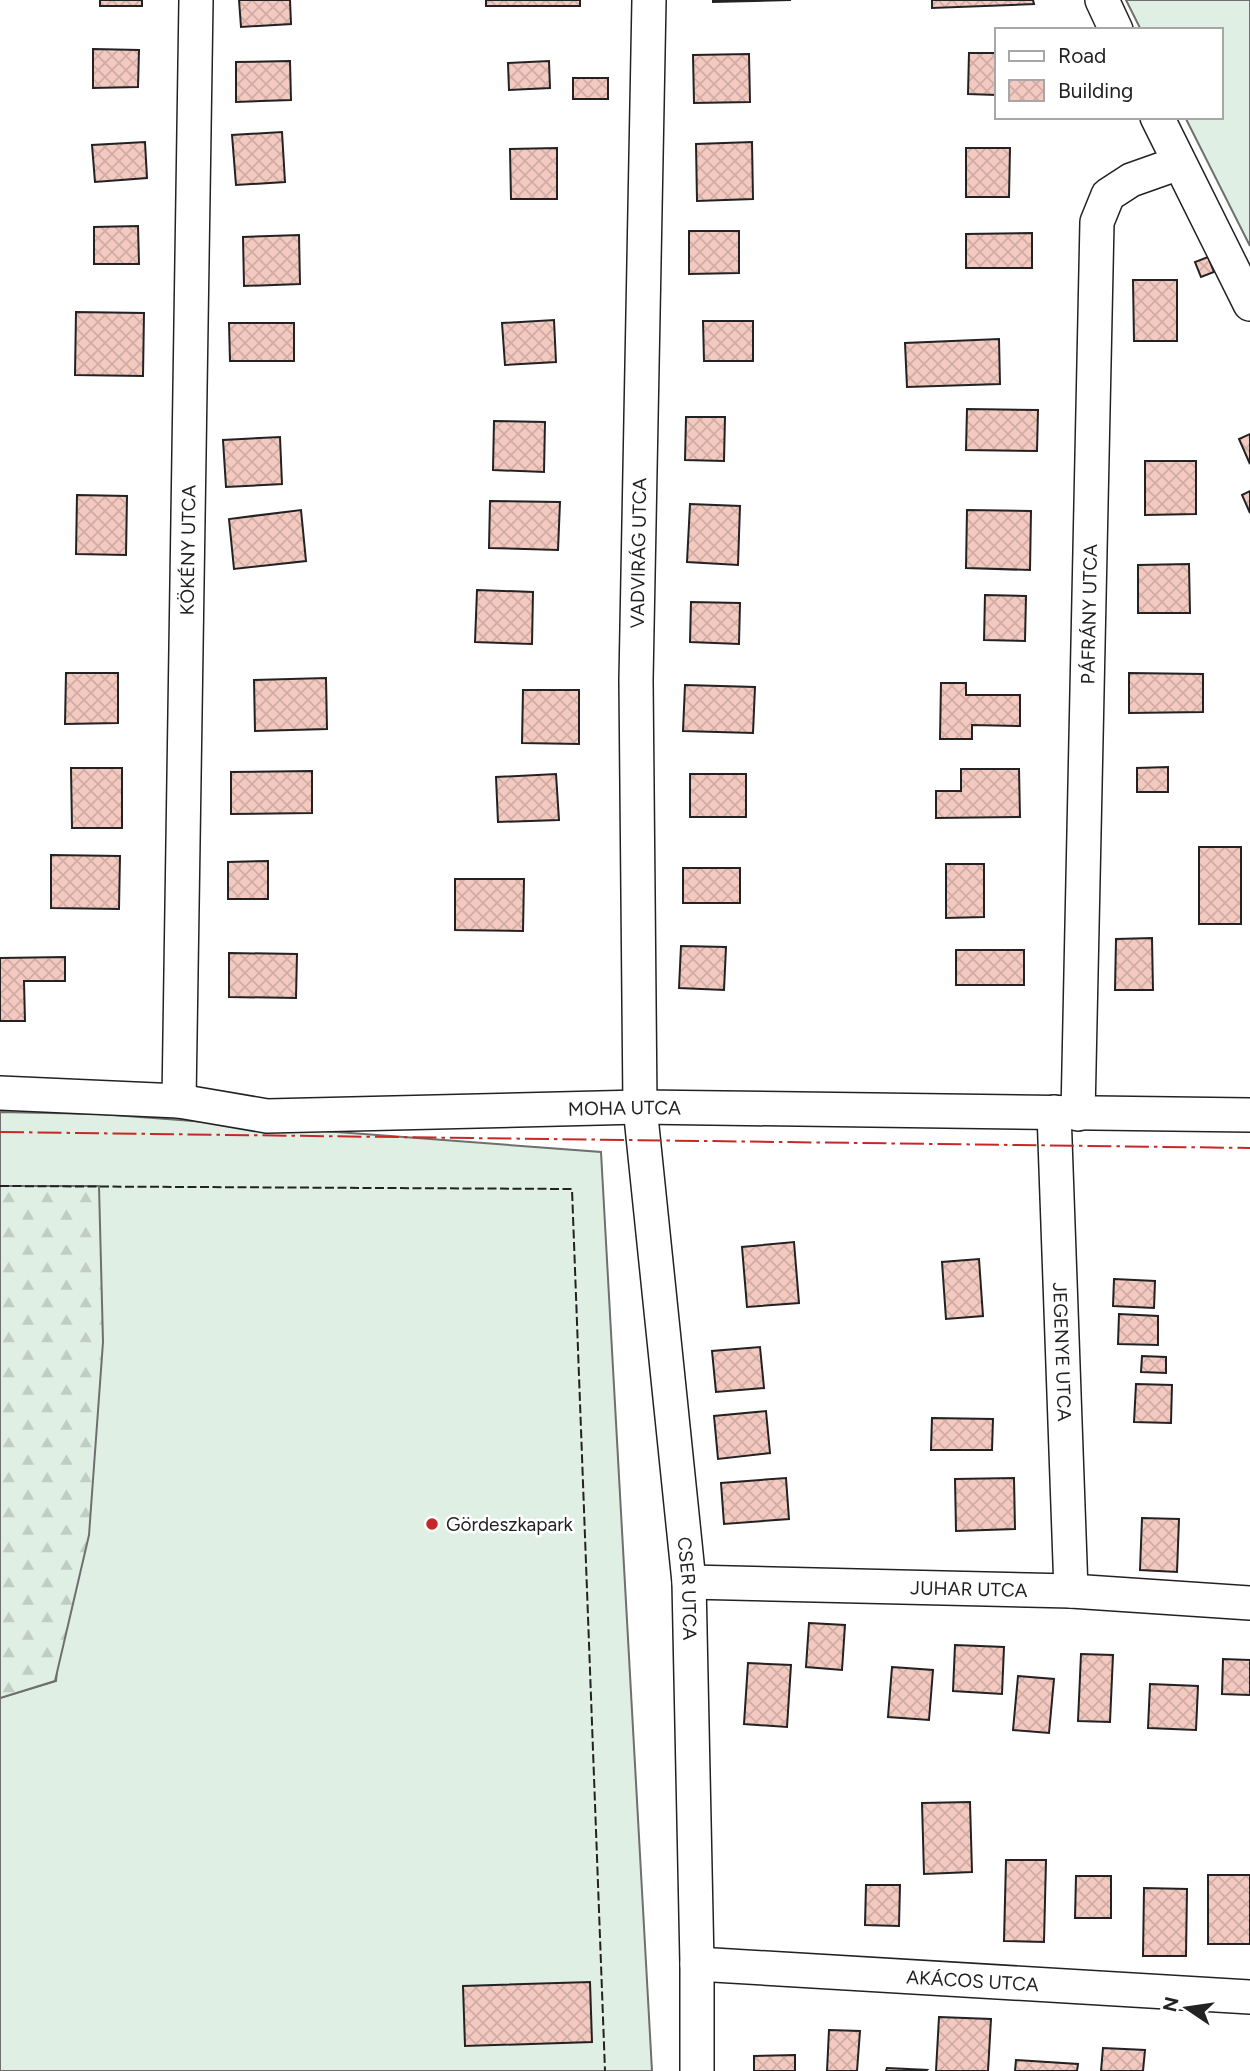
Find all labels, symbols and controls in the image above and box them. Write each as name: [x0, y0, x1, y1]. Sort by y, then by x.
legend: [995, 28, 1222, 119]
text: Road: [1058, 43, 1106, 68]
text: Building: [1058, 78, 1133, 103]
street label: VADVIRÁG UTCA: [626, 477, 651, 629]
street label: KÖKÉNY UTCA: [176, 485, 201, 615]
street label: PÁFRÁNY UTCA: [1076, 544, 1102, 684]
street label: MOHA UTCA: [568, 1096, 681, 1121]
street label: JEGENYE UTCA: [1048, 1282, 1076, 1422]
place label: Gördeszkapark: [446, 1513, 574, 1536]
marker: Gördeszkapark: [424, 1516, 440, 1532]
street label: CSER UTCA: [672, 1536, 701, 1640]
street label: JUHAR UTCA: [910, 1576, 1028, 1602]
street label: AKÁCOS UTCA: [906, 1966, 1039, 1996]
north arrow: [1152, 1973, 1222, 2043]
text: N: [1158, 1995, 1184, 2014]

